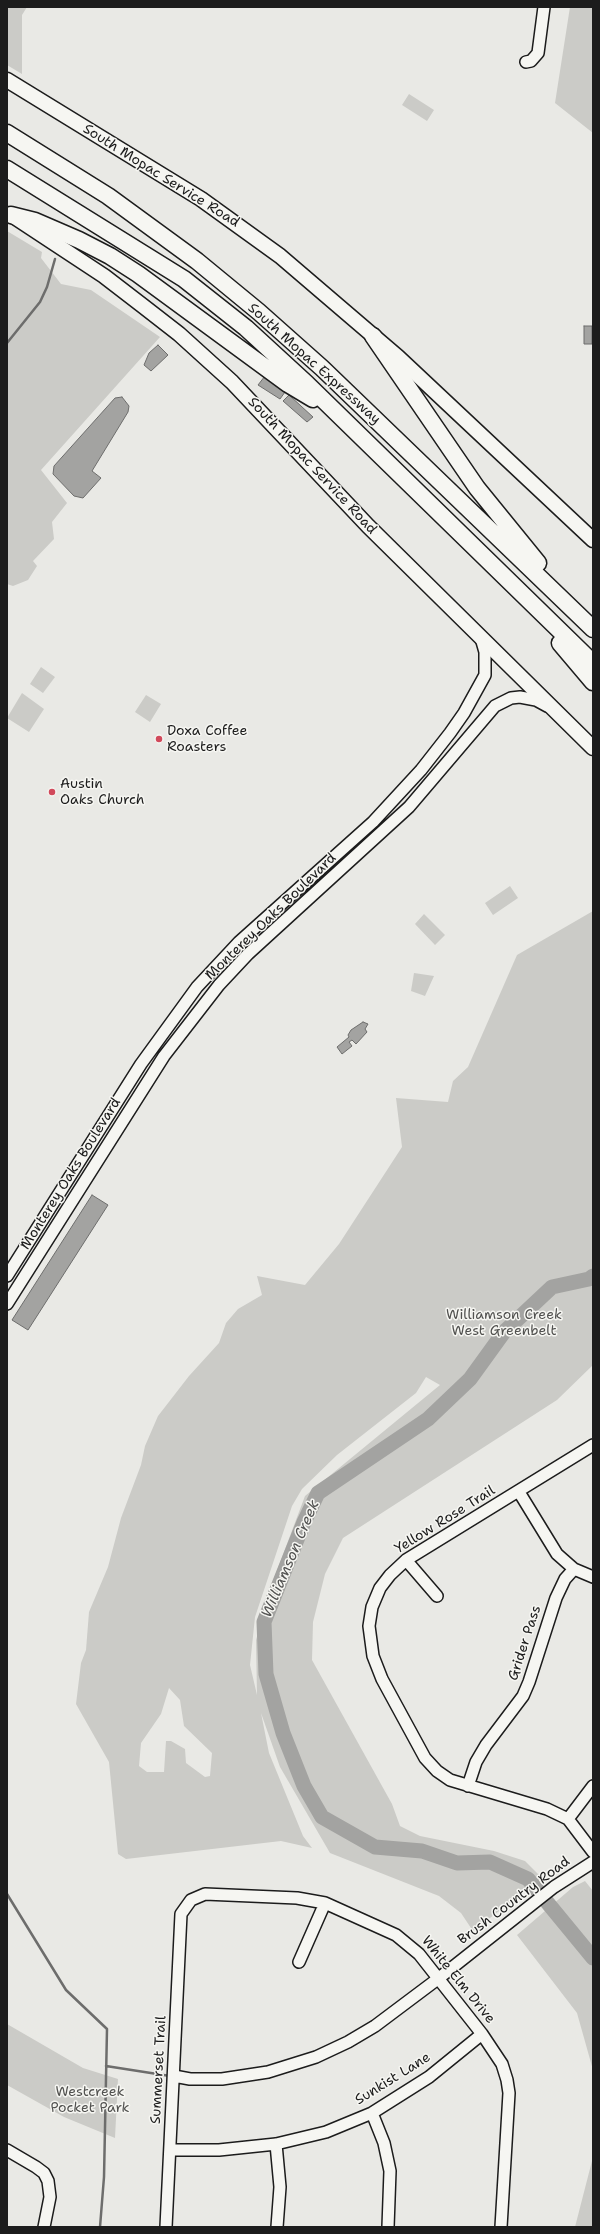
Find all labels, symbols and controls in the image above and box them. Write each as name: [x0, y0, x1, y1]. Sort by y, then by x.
street label: South Mopac Service Road: [80, 121, 242, 231]
street label: South Mopac Expressway: [244, 300, 384, 428]
street label: South Mopac Service Road: [244, 394, 380, 538]
place label: Doxa Coffee Roasters: [167, 723, 247, 756]
marker: Doxa Coffee Roasters: [154, 734, 164, 744]
place label: Austin Oaks Church: [60, 776, 145, 808]
marker: Austin Oaks Church: [47, 787, 57, 797]
street label: Monterey Oaks Boulevard: [202, 850, 340, 984]
street label: Monterey Oaks Boulevard: [17, 1095, 125, 1253]
park label: Williamson Creek West Greenbelt: [446, 1307, 562, 1340]
street label: Yellow Rose Trail: [392, 1482, 498, 1558]
water label: Williamson Creek: [258, 1498, 324, 1620]
street label: Grider Pass: [505, 1603, 545, 1683]
street label: Brush Country Road: [455, 1853, 573, 1949]
street label: White Elm Drive: [418, 1933, 498, 2027]
street label: Summerset Trail: [148, 2015, 170, 2125]
street label: Sunkist Lane: [352, 2049, 434, 2109]
park label: Westcreek Pocket Park: [50, 2084, 130, 2116]

